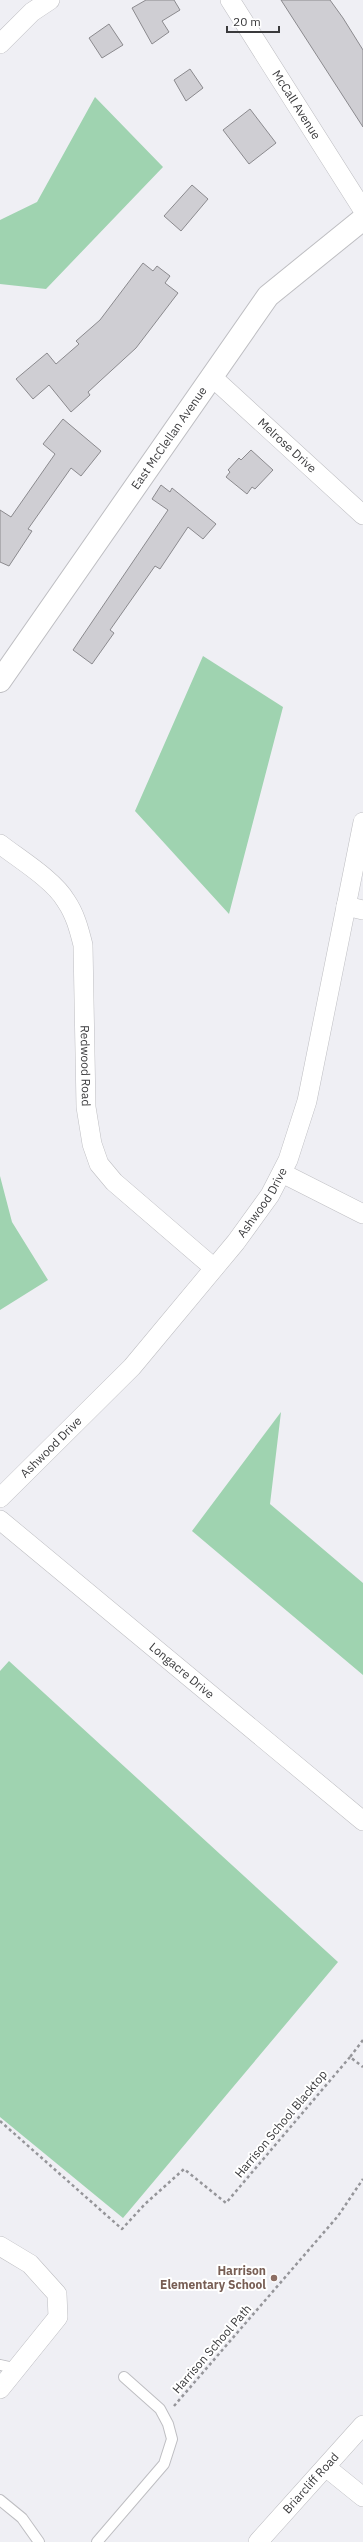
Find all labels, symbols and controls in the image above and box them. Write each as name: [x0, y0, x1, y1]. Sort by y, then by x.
scale bar: [227, 8, 279, 34]
text: 20 m: [233, 14, 261, 29]
street label: McCall Avenue: [269, 67, 324, 142]
street label: East McClellan Avenue: [128, 383, 210, 492]
street label: Melrose Drive: [255, 415, 320, 476]
street label: Redwood Road: [77, 1025, 94, 1107]
street label: Ashwood Drive: [234, 1165, 290, 1240]
street label: Ashwood Drive: [17, 1413, 85, 1481]
street label: Longacre Drive: [146, 1639, 218, 1702]
street label: Harrison School Blacktop: [231, 2067, 330, 2181]
place label: Harrison Elementary School: [160, 2263, 266, 2292]
marker: Harrison Elementary School: [269, 2273, 279, 2283]
street label: Harrison School Path: [169, 2301, 254, 2396]
street label: Briarcliff Road: [279, 2449, 342, 2516]

